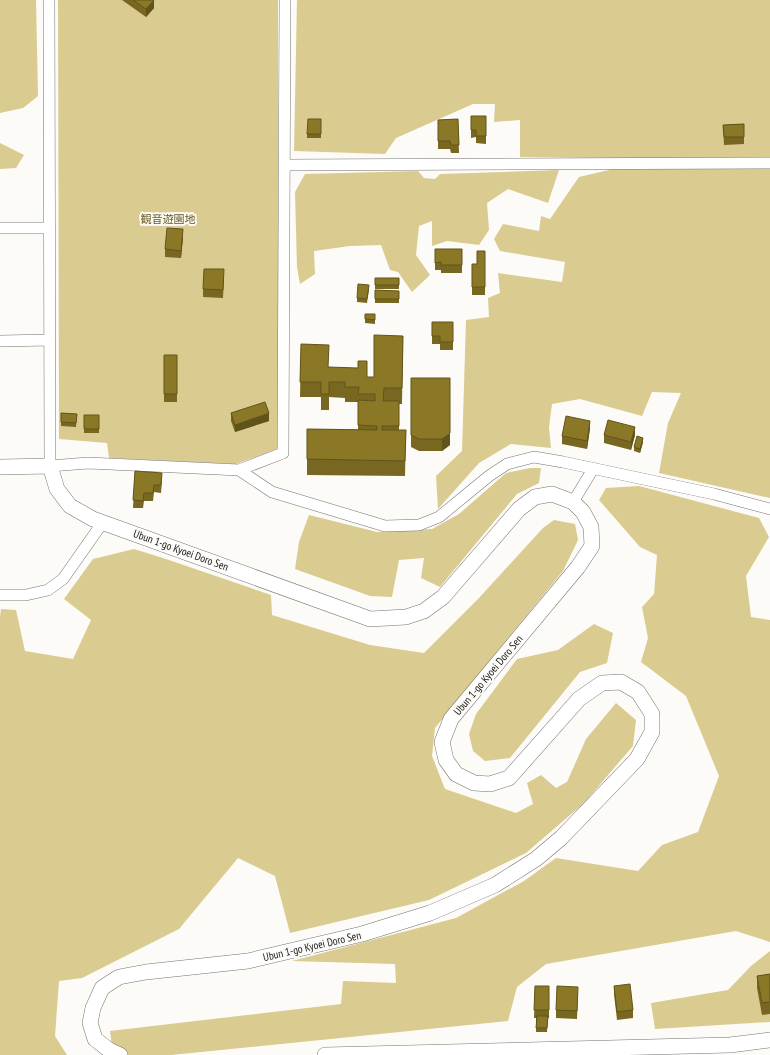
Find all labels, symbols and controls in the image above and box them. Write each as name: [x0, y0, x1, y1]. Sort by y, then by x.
park label: 観音遊園地: [141, 212, 196, 226]
street label: Ubun 1-go Kyoei Doro Sen: [132, 526, 231, 574]
street label: Ubun 1-go Kyoei Doro Sen: [450, 632, 526, 718]
street label: Ubun 1-go Kyoei Doro Sen: [262, 928, 363, 964]

